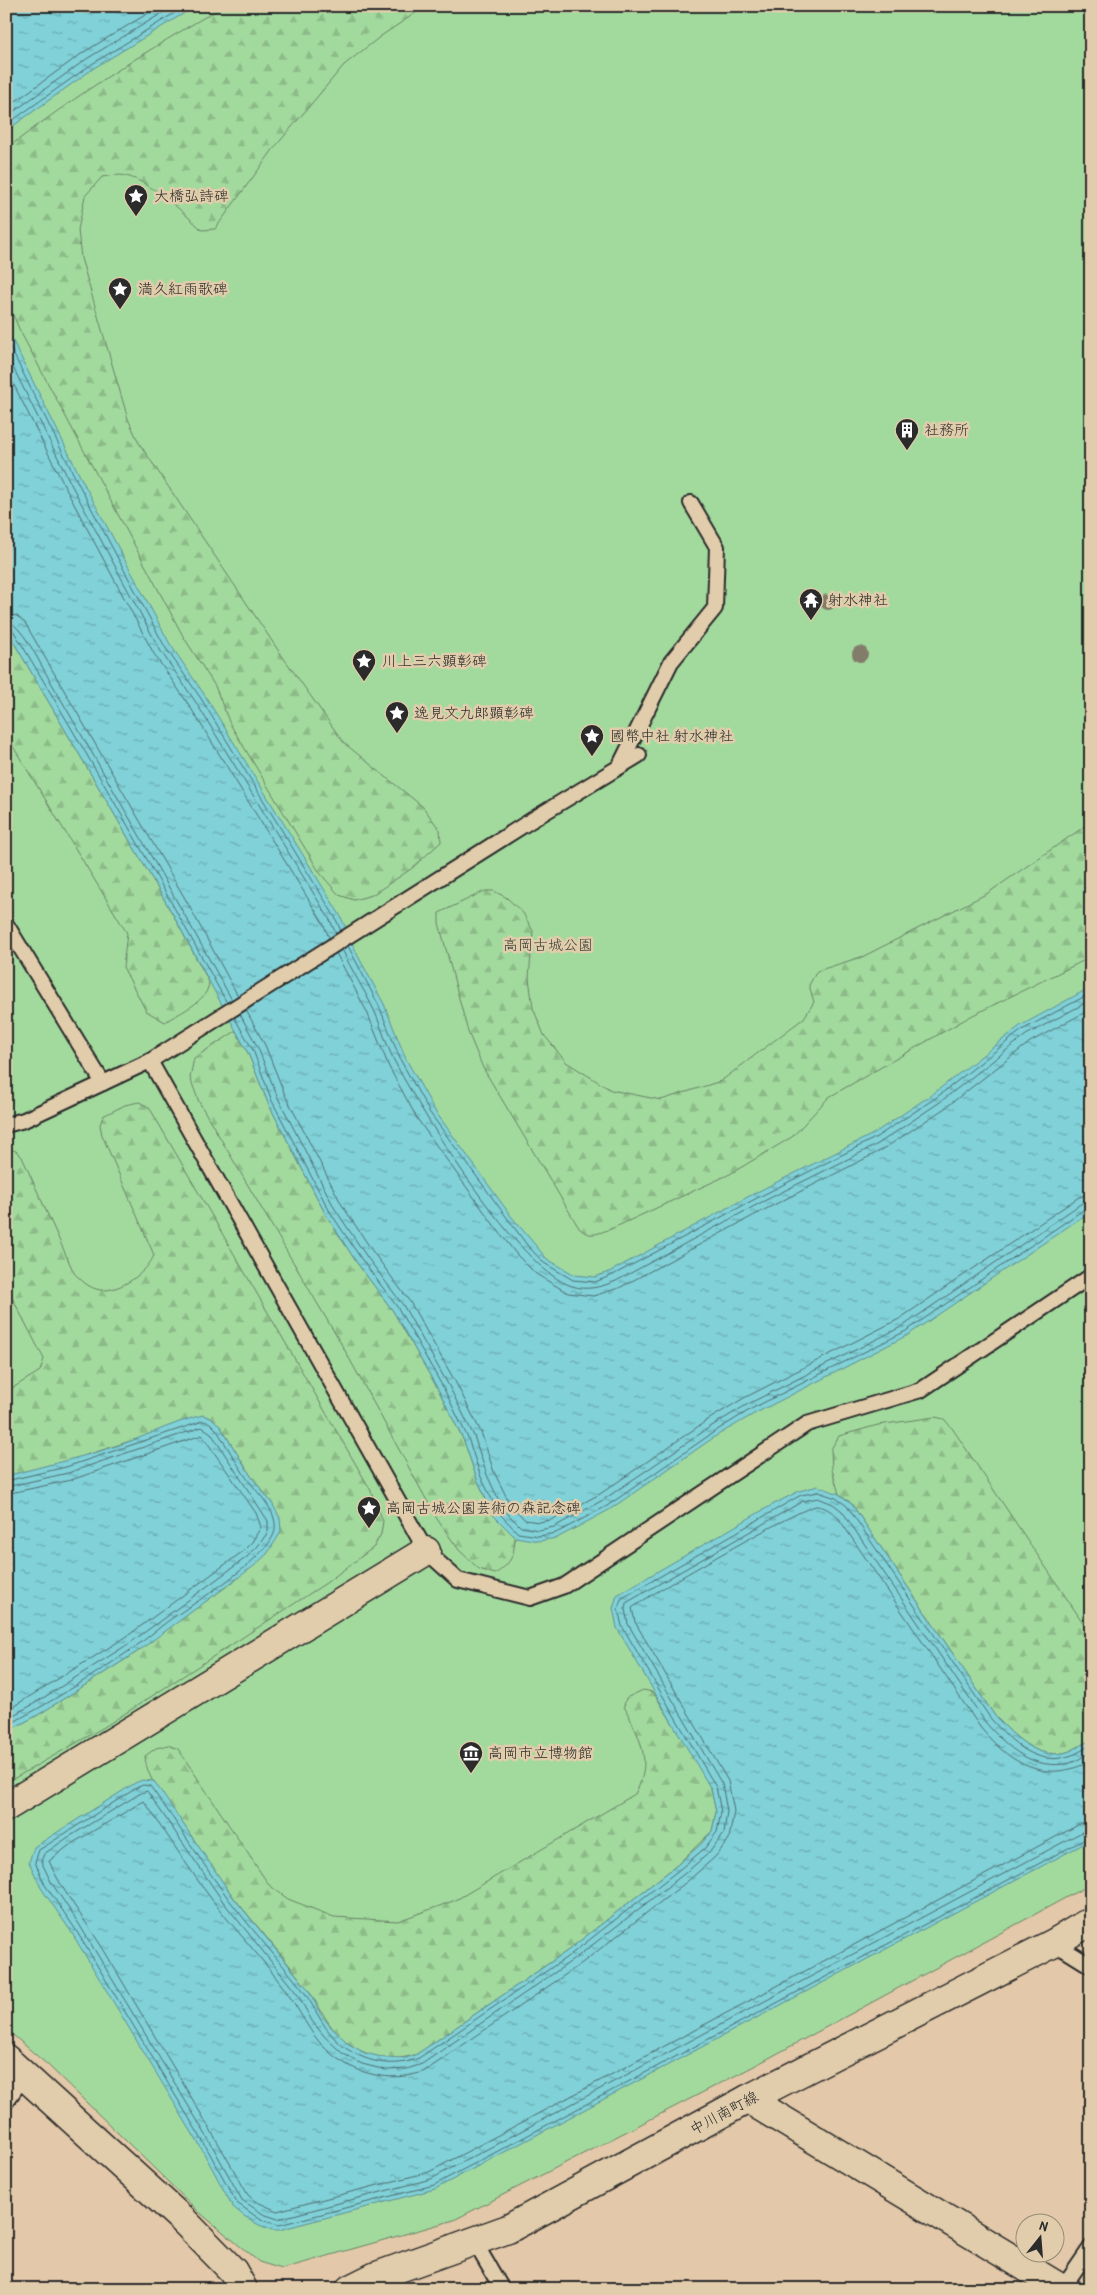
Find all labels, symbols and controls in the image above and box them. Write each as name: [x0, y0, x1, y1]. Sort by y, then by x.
place icon: 大橋弘詩碑: [123, 183, 149, 217]
place label: 大橋弘詩碑: [154, 185, 229, 206]
place icon: 満久紅雨歌碑: [107, 276, 133, 310]
place label: 満久紅雨歌碑: [138, 278, 228, 299]
building icon: 社務所: [894, 417, 920, 451]
place label: 社務所: [924, 419, 969, 440]
temple icon: 射水神社: [798, 587, 824, 621]
place label: 射水神社: [828, 589, 888, 610]
place icon: 川上三六顕彰碑: [351, 648, 377, 682]
place label: 川上三六顕彰碑: [382, 650, 487, 671]
place icon: 逸見文九郎顕彰碑: [384, 700, 410, 734]
place label: 逸見文九郎顕彰碑: [414, 702, 534, 723]
place icon: 國幣中社 射水神社: [579, 723, 605, 757]
place label: 國幣中社 射水神社: [610, 725, 733, 746]
park label: 高岡古城公園: [503, 934, 593, 955]
place icon: 高岡古城公園芸術の森記念碑: [356, 1495, 382, 1529]
place label: 高岡古城公園芸術の森記念碑: [386, 1497, 581, 1518]
museum icon: 高岡市立博物館: [458, 1740, 484, 1774]
place label: 高岡市立博物館: [488, 1742, 593, 1763]
street label: 中川南町線: [686, 2086, 762, 2139]
north arrow: [1014, 2212, 1064, 2262]
text: N: [1038, 2215, 1051, 2235]

